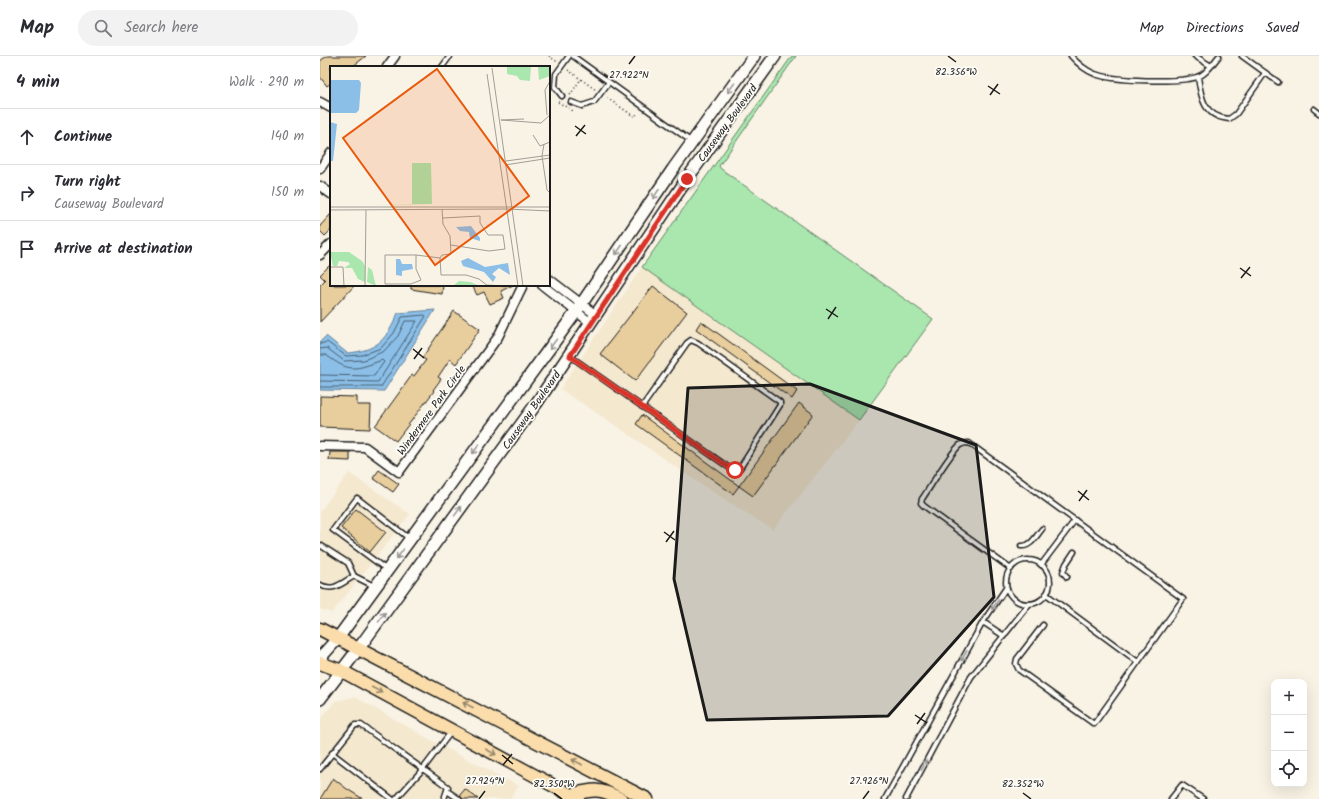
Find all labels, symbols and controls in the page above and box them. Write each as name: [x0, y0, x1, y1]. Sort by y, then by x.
search box: [78, 10, 358, 46]
text: Map: [20, 13, 54, 43]
text: Search here: [124, 16, 198, 40]
icon: search: [92, 17, 114, 39]
text: Map: [1139, 17, 1164, 39]
text: Directions: [1186, 17, 1244, 39]
text: Saved: [1266, 17, 1299, 39]
text: 82.356°W: [935, 64, 977, 80]
inset map: [330, 66, 550, 286]
text: 27.922°N: [609, 67, 649, 83]
text: 4 min: [16, 69, 60, 96]
text: Walk · 290 m: [229, 72, 304, 93]
street label: Causeway Boulevard: [693, 80, 763, 166]
one-way arrow: [727, 82, 735, 93]
text: Continue: [54, 125, 112, 149]
icon: ahead: [16, 126, 38, 148]
text: 140 m: [271, 126, 304, 147]
text: Turn right: [54, 170, 121, 194]
route end: [678, 170, 696, 188]
icon: right: [16, 182, 38, 204]
text: 150 m: [271, 182, 304, 203]
one-way arrow: [652, 188, 660, 199]
text: Causeway Boulevard: [54, 194, 164, 215]
text: Arrive at destination: [54, 237, 193, 261]
icon: arrive: [16, 238, 38, 260]
one-way arrow: [615, 244, 623, 255]
one-way arrow: [549, 338, 557, 349]
street label: Windermere Park Circle: [393, 362, 471, 459]
street label: Causeway Boulevard: [498, 367, 566, 454]
one-way arrow: [472, 443, 481, 454]
route start: [726, 461, 744, 479]
one-way arrow: [454, 506, 463, 517]
one-way arrow: [396, 548, 404, 559]
one-way arrow: [991, 599, 999, 610]
one-way arrow: [378, 611, 386, 622]
one-way arrow: [960, 650, 968, 662]
map controls: [1271, 679, 1307, 787]
button: +: [1271, 679, 1307, 715]
one-way arrow: [370, 686, 382, 694]
one-way arrow: [462, 701, 474, 708]
button: −: [1271, 715, 1307, 751]
one-way arrow: [485, 748, 497, 756]
button: locate: [1271, 751, 1307, 787]
one-way arrow: [571, 758, 583, 765]
one-way arrow: [921, 759, 928, 771]
text: 27.924°N: [465, 773, 505, 789]
text: 27.926°N: [849, 773, 889, 789]
text: 82.350°W: [533, 776, 575, 792]
text: 82.352°W: [1002, 776, 1044, 792]

